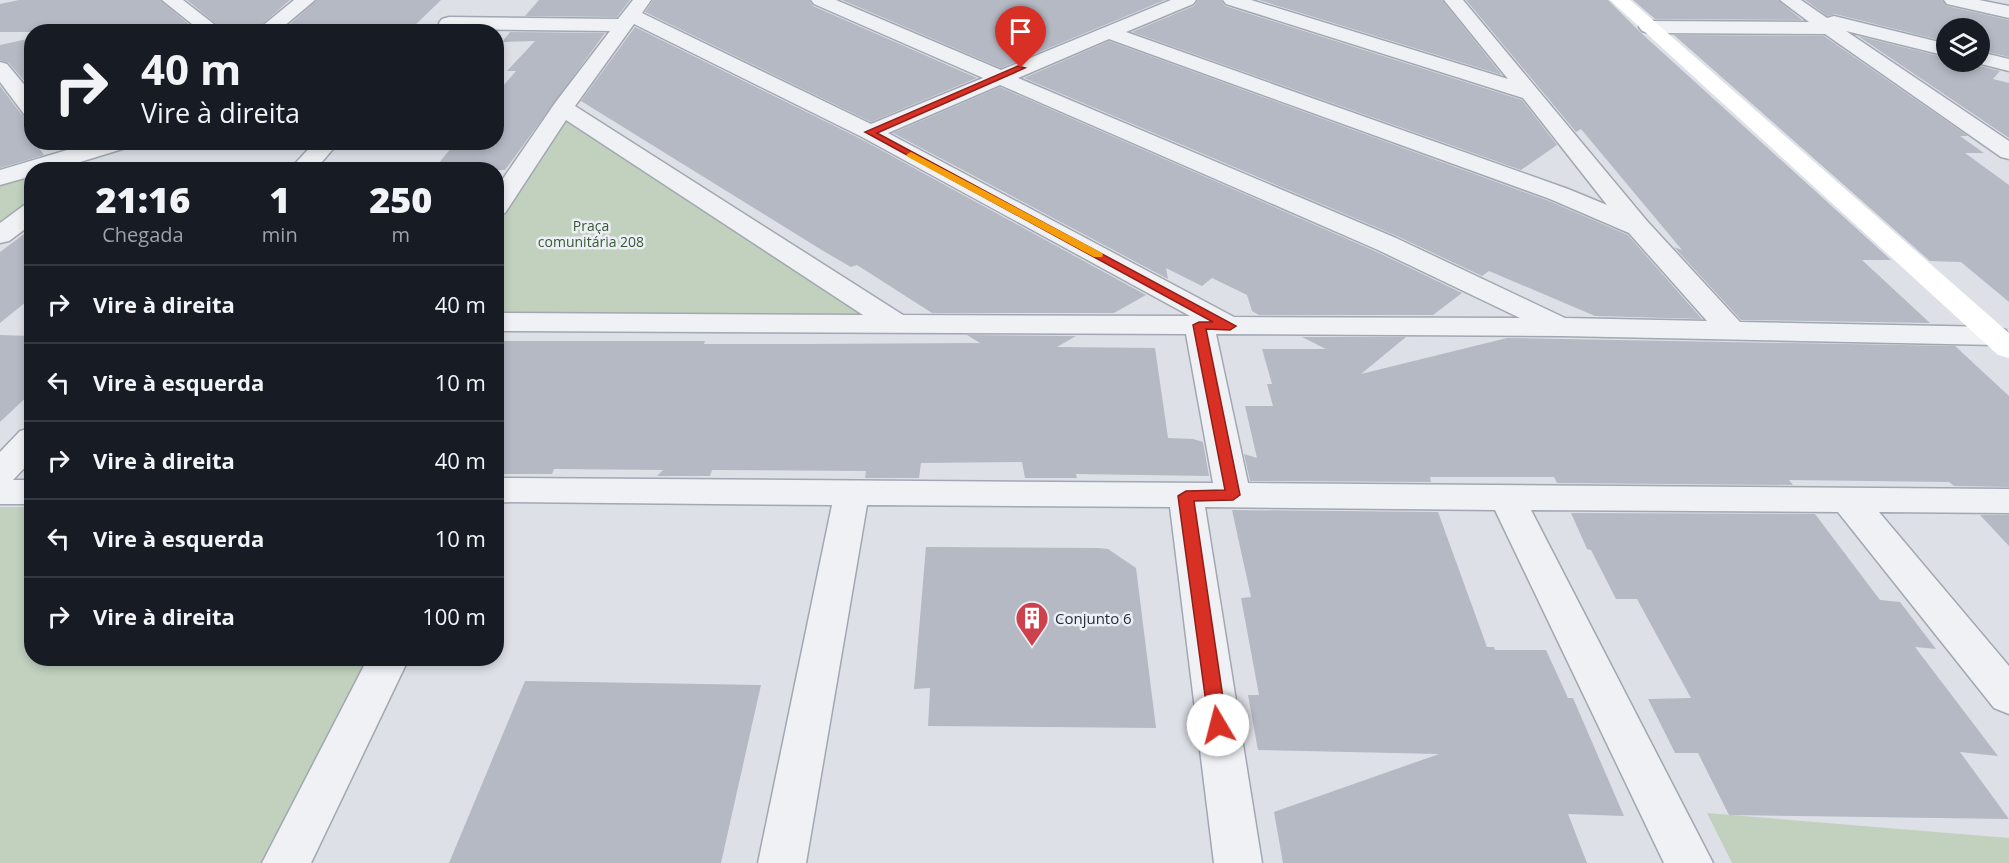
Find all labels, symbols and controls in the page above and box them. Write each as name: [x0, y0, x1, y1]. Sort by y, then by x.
pin: [995, 6, 1046, 68]
icon: arrive: [1004, 15, 1037, 48]
map controls: [1936, 18, 1990, 72]
button: layers: [1936, 18, 1990, 72]
text: 40 m: [141, 40, 241, 97]
icon: right: [42, 48, 120, 126]
text: Vire à direita: [141, 94, 300, 131]
text: 21:16: [96, 175, 190, 224]
text: 1: [269, 175, 290, 224]
text: 250: [369, 175, 432, 224]
park label: Praça comunitária 208: [538, 216, 644, 251]
text: Chegada: [102, 221, 184, 248]
text: min: [262, 221, 298, 248]
text: m: [392, 221, 410, 248]
icon: right: [42, 288, 75, 321]
text: Vire à direita: [93, 289, 235, 319]
text: 40 m: [435, 289, 486, 319]
icon: left: [42, 366, 75, 399]
text: Vire à esquerda: [93, 367, 264, 397]
text: 10 m: [435, 367, 486, 397]
icon: right: [42, 444, 75, 477]
text: Vire à direita: [93, 445, 235, 475]
text: 40 m: [435, 445, 486, 475]
icon: left: [42, 522, 75, 555]
text: Vire à esquerda: [93, 523, 264, 553]
text: 10 m: [435, 523, 486, 553]
icon: right: [42, 600, 75, 633]
building icon: Conjunto 6: [1014, 600, 1050, 647]
text: Vire à direita: [93, 601, 235, 631]
text: 100 m: [422, 601, 486, 631]
place label: Conjunto 6: [1055, 608, 1132, 628]
position arrow: [1186, 693, 1250, 757]

